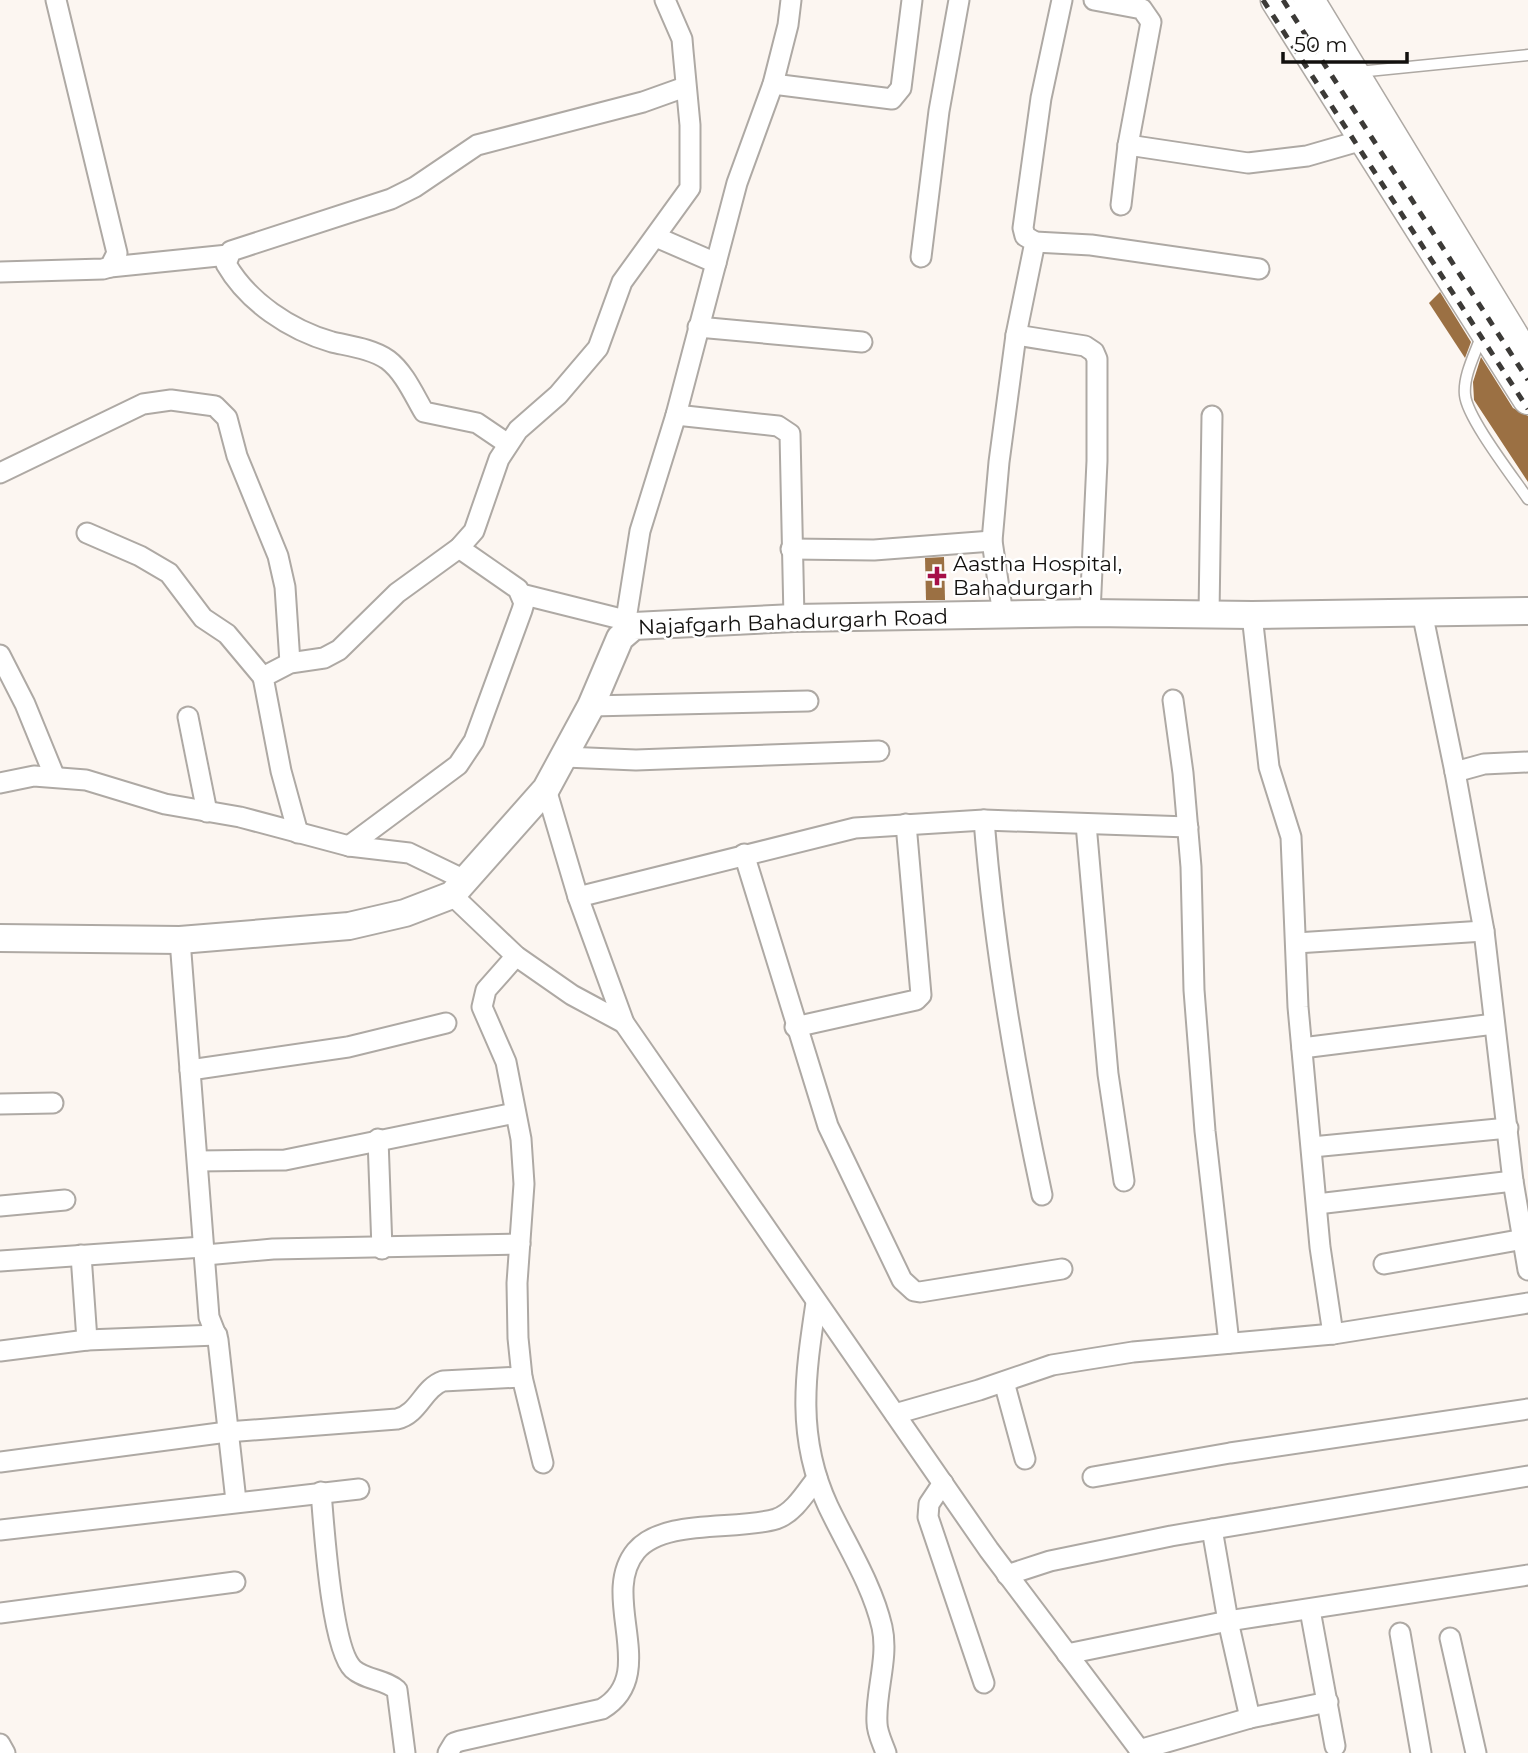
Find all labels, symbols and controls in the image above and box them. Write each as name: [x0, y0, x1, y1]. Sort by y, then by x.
scale bar: [1283, 21, 1407, 65]
text: 50 m: [1294, 32, 1348, 57]
place label: Aastha Hospital, Bahadurgarh: [953, 551, 1122, 600]
marker: Aastha Hospital, Bahadurgarh: [927, 566, 947, 586]
street label: Najafgarh Bahadurgarh Road: [638, 604, 948, 639]

